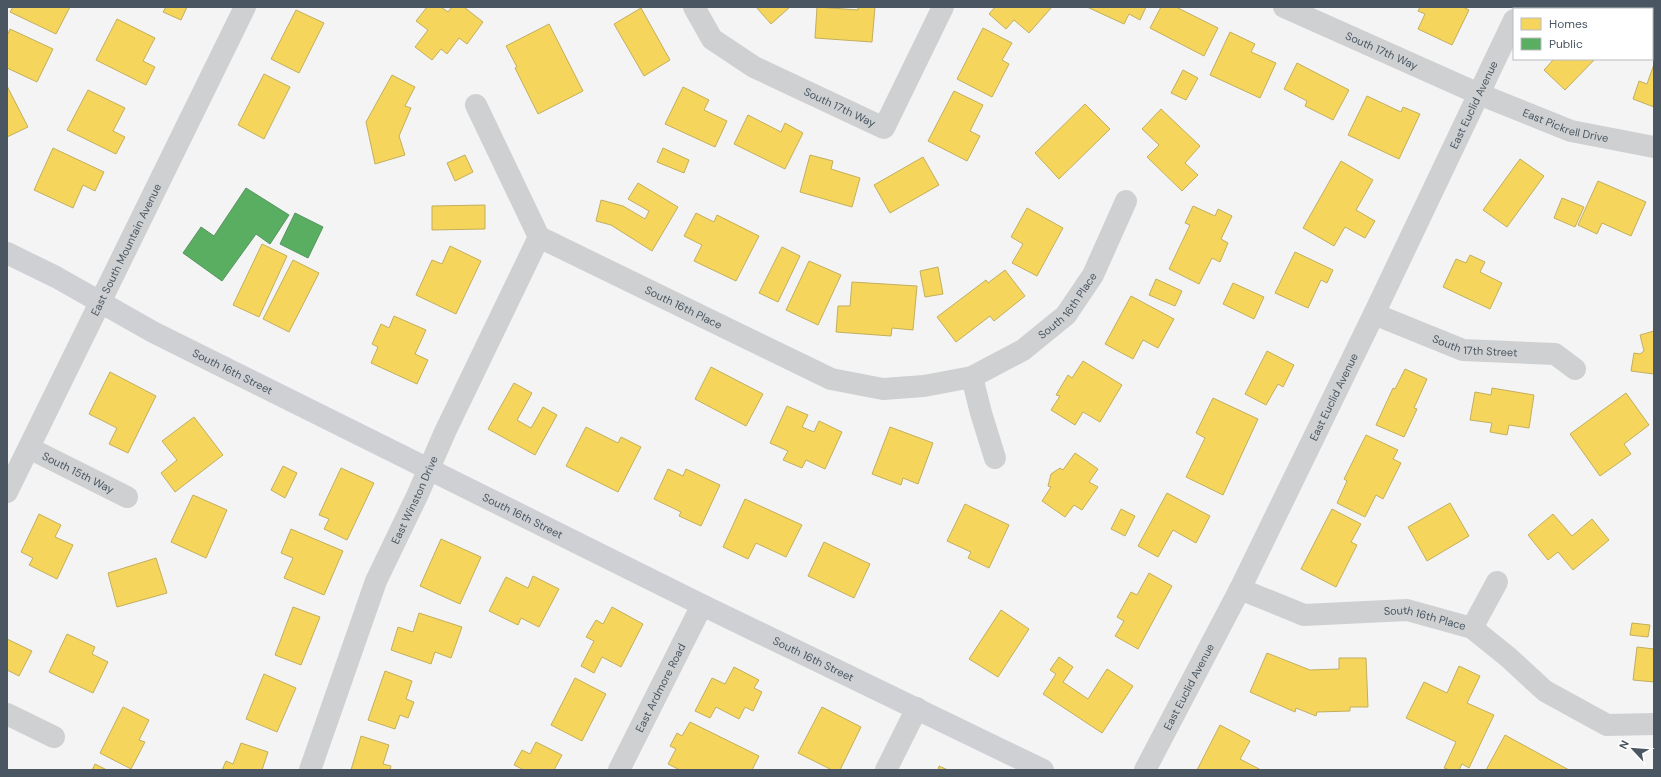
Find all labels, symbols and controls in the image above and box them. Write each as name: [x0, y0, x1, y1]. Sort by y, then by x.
legend: [1513, 8, 1653, 60]
text: Homes: [1549, 16, 1588, 32]
street label: South 17th Way: [1343, 28, 1420, 73]
text: Public: [1549, 36, 1583, 52]
street label: East Euclid Avenue: [1447, 59, 1501, 151]
street label: South 17th Way: [802, 84, 878, 130]
street label: East Pickrell Drive: [1521, 105, 1610, 145]
street label: East South Mountain Avenue: [88, 181, 164, 318]
street label: South 16th Place: [1035, 270, 1100, 342]
street label: South 16th Place: [643, 283, 724, 332]
street label: South 17th Street: [1430, 331, 1518, 359]
street label: South 16th Street: [190, 346, 275, 397]
street label: East Euclid Avenue: [1306, 351, 1361, 443]
street label: South 15th Way: [40, 449, 116, 496]
street label: East Winston Drive: [388, 454, 441, 546]
street label: South 16th Street: [480, 490, 565, 542]
street label: South 16th Place: [1383, 603, 1468, 633]
street label: South 16th Street: [771, 633, 856, 684]
street label: East Ardmore Road: [632, 641, 689, 735]
street label: East Euclid Avenue: [1160, 641, 1217, 732]
north arrow: [1613, 729, 1653, 769]
text: N: [1616, 738, 1632, 751]

